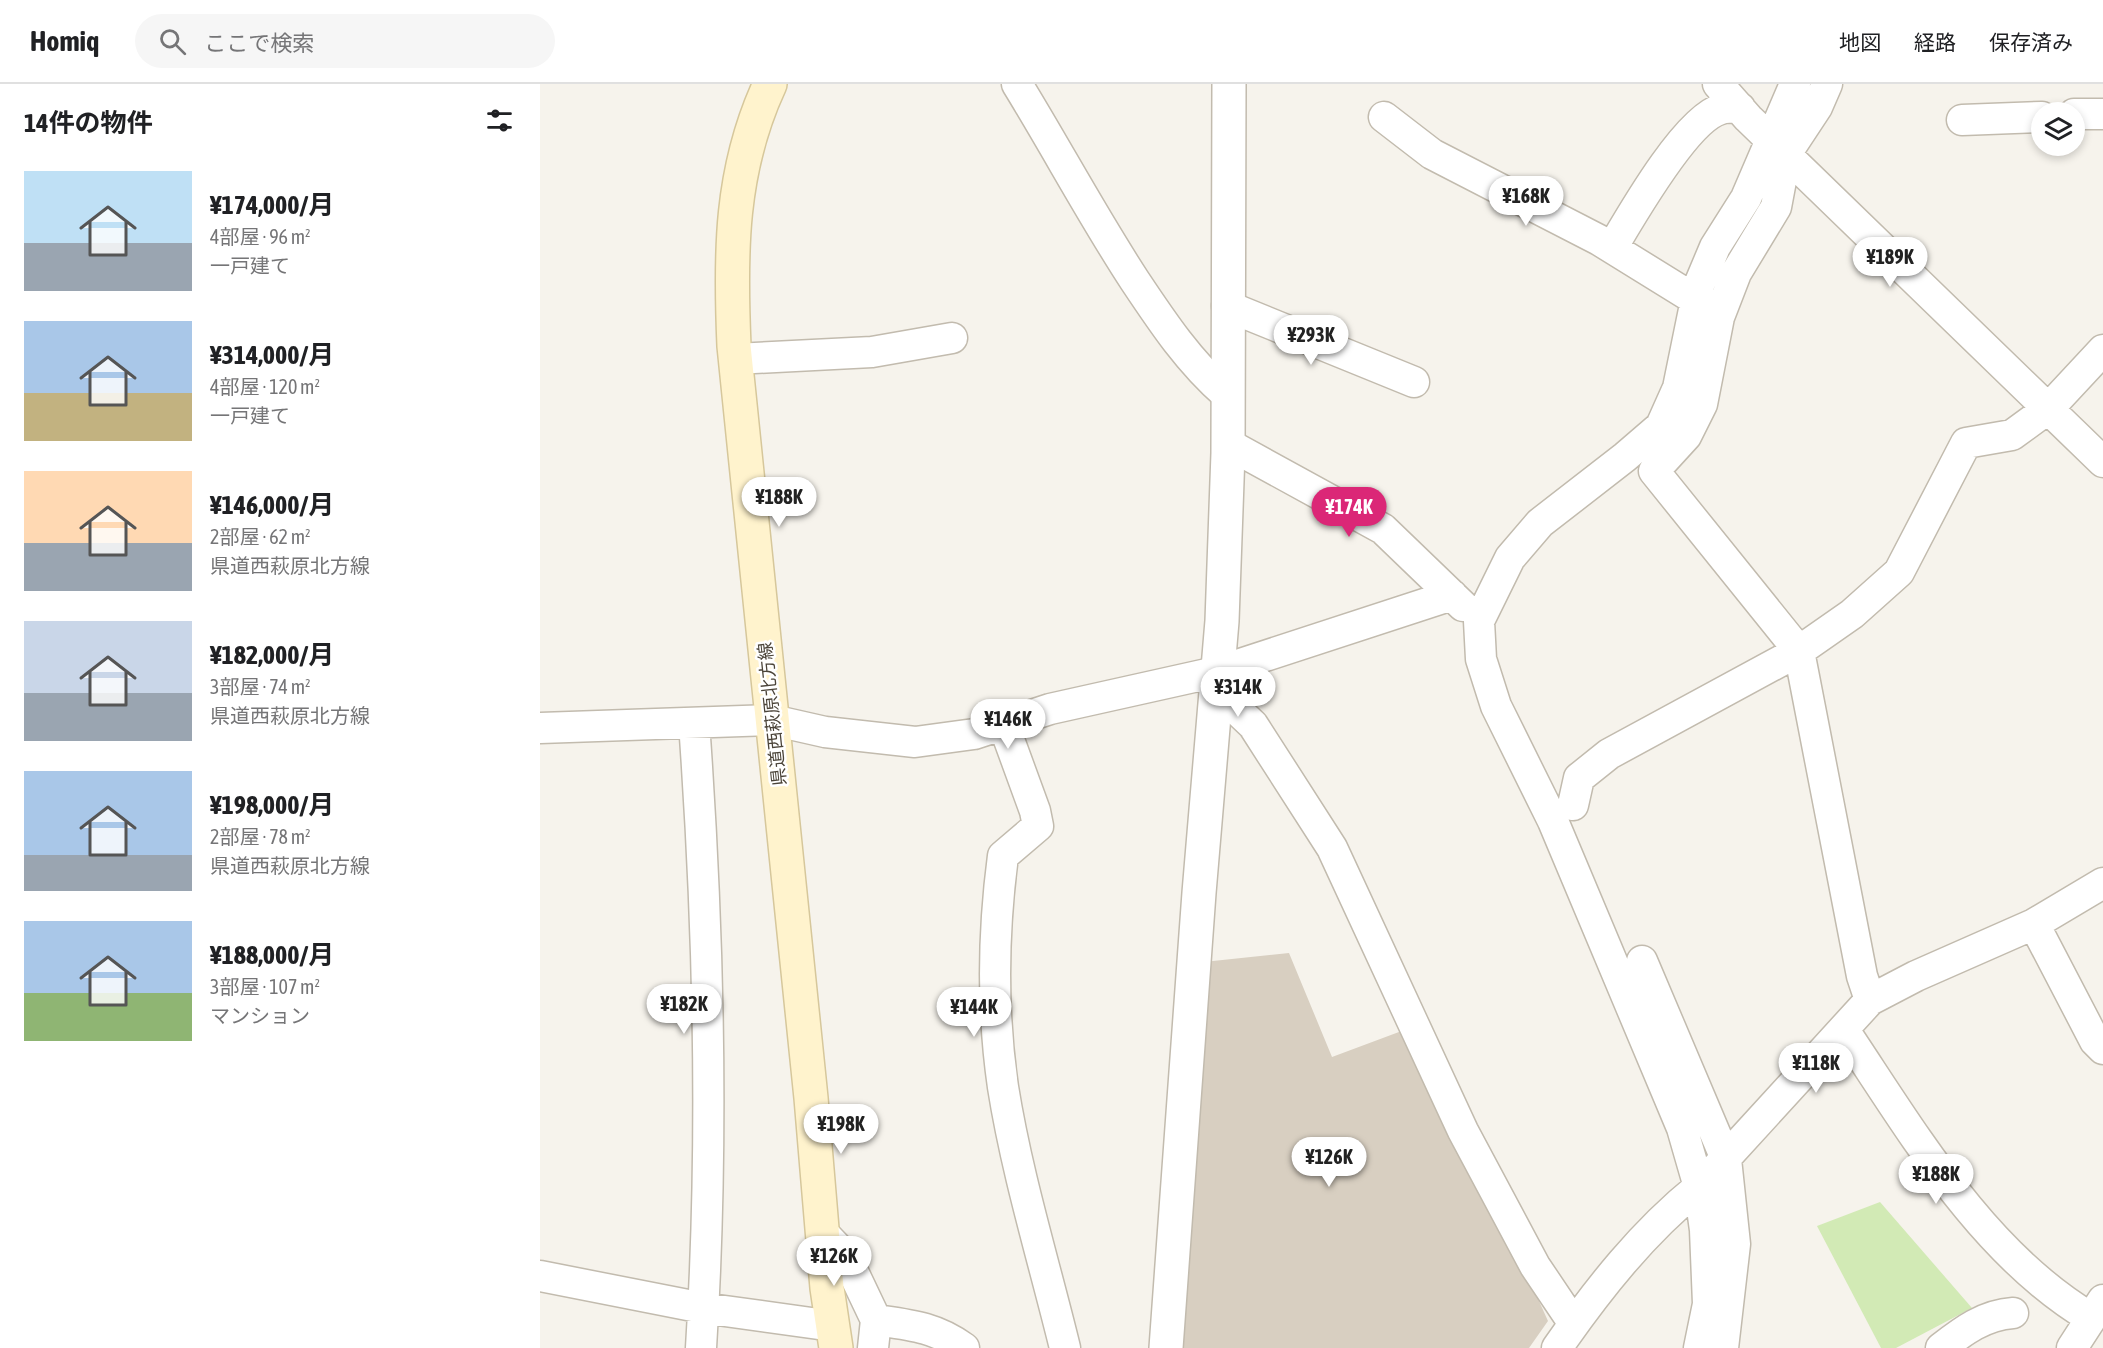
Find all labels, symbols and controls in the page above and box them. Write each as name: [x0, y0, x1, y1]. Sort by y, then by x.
search box: [135, 14, 555, 68]
text: Homiq: [30, 25, 99, 57]
icon: search: [156, 25, 189, 58]
text: ここで検索: [204, 30, 314, 56]
text: 地図: [1839, 30, 1881, 54]
text: 経路: [1914, 30, 1956, 54]
text: 保存済み: [1989, 30, 2073, 54]
map controls: [2031, 102, 2085, 156]
button: layers: [2031, 102, 2085, 156]
icon: filters: [483, 104, 516, 137]
text: 14件の物件: [24, 108, 152, 138]
pin: ¥168K: [1484, 176, 1568, 227]
text: ¥168K: [1503, 184, 1549, 207]
text: ¥174,000/月: [210, 190, 334, 220]
icon: home: [72, 195, 144, 267]
text: 4部屋 · 96 m²: [210, 225, 311, 248]
pin: ¥189K: [1848, 237, 1932, 288]
text: ¥189K: [1867, 245, 1913, 268]
text: 一戸建て: [210, 254, 290, 277]
pin: ¥293K: [1269, 315, 1353, 366]
text: ¥293K: [1288, 323, 1334, 346]
text: ¥314,000/月: [210, 340, 334, 370]
icon: home: [72, 345, 144, 417]
text: 4部屋 · 120 m²: [210, 375, 320, 398]
text: 一戸建て: [210, 404, 290, 427]
pin: ¥188K: [737, 477, 821, 528]
text: ¥188K: [756, 485, 802, 508]
pin: ¥174K: [1307, 487, 1391, 538]
text: ¥146,000/月: [210, 490, 334, 520]
icon: home: [72, 495, 144, 567]
text: ¥174K: [1326, 495, 1372, 518]
text: 2部屋 · 62 m²: [210, 525, 311, 548]
text: 県道西萩原北方線: [210, 554, 370, 577]
text: ¥182,000/月: [210, 640, 334, 670]
street label: 県道西萩原北方線: [754, 641, 790, 787]
icon: home: [72, 645, 144, 717]
pin: ¥314K: [1196, 667, 1280, 718]
text: 3部屋 · 74 m²: [210, 675, 311, 698]
text: ¥314K: [1215, 675, 1261, 698]
pin: ¥146K: [966, 699, 1050, 750]
text: 県道西萩原北方線: [210, 704, 370, 727]
text: ¥146K: [985, 707, 1031, 730]
text: ¥198,000/月: [210, 790, 334, 820]
icon: home: [72, 795, 144, 867]
text: 2部屋 · 78 m²: [210, 825, 311, 848]
text: 県道西萩原北方線: [210, 854, 370, 877]
text: ¥188,000/月: [210, 940, 334, 970]
icon: home: [72, 945, 144, 1017]
text: 3部屋 · 107 m²: [210, 975, 320, 998]
pin: ¥182K: [642, 984, 726, 1035]
pin: ¥144K: [932, 987, 1016, 1038]
text: ¥182K: [661, 992, 707, 1015]
text: ¥144K: [951, 995, 997, 1018]
text: マンション: [210, 1004, 310, 1027]
pin: ¥118K: [1774, 1043, 1858, 1094]
text: ¥118K: [1793, 1051, 1839, 1074]
pin: ¥198K: [799, 1104, 883, 1155]
text: ¥198K: [818, 1112, 864, 1135]
pin: ¥126K: [1287, 1137, 1371, 1188]
text: ¥126K: [1306, 1145, 1352, 1168]
pin: ¥188K: [1894, 1154, 1978, 1205]
text: ¥188K: [1913, 1162, 1959, 1185]
pin: ¥126K: [792, 1236, 876, 1287]
text: ¥126K: [811, 1244, 857, 1267]

